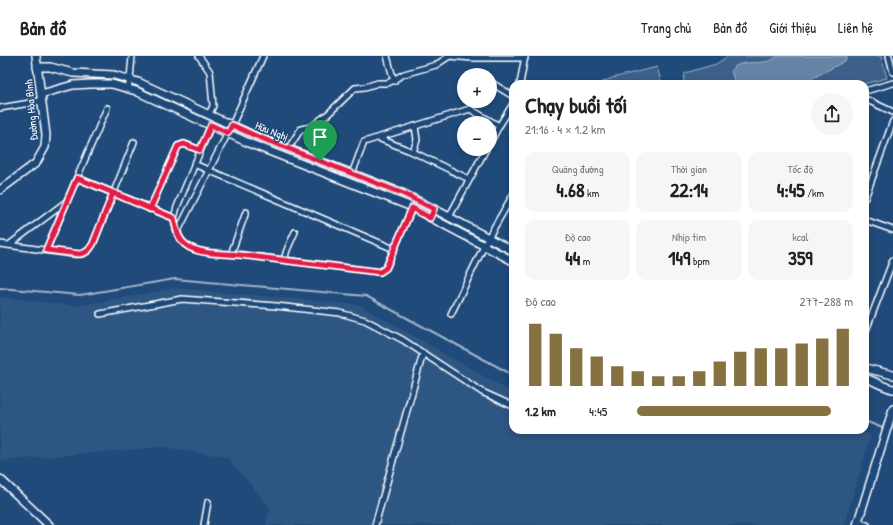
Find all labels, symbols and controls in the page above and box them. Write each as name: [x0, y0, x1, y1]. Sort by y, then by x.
text: Bản đồ: [20, 15, 66, 41]
text: Trang chủ: [641, 18, 691, 37]
text: Bản đồ: [713, 18, 747, 37]
text: Giới thiệu: [769, 18, 816, 37]
text: Liên hệ: [838, 18, 873, 37]
map controls: [457, 68, 497, 156]
button: +: [457, 68, 497, 108]
street label: Đường Hòa Bình: [21, 78, 41, 141]
text: Chạy buổi tối: [525, 90, 627, 120]
button: share: [811, 93, 853, 135]
button: −: [457, 116, 497, 156]
street label: Hữu Nghị: [253, 118, 291, 144]
pin: [303, 120, 337, 161]
text: 21:16 · 4 × 1.2 km: [525, 120, 605, 138]
icon: arrive: [309, 126, 331, 148]
text: Quãng đường: [552, 162, 604, 176]
text: Thời gian: [671, 162, 707, 176]
text: Tốc độ: [787, 162, 813, 176]
text: 4.68: [556, 176, 585, 203]
text: 22:14: [670, 176, 708, 203]
text: 4:45: [777, 176, 805, 203]
text: km: [585, 186, 599, 200]
text: /km: [805, 186, 824, 200]
text: Độ cao: [565, 230, 591, 244]
text: Nhịp tim: [672, 230, 706, 244]
text: kcal: [792, 230, 808, 244]
text: 44: [565, 244, 580, 271]
text: 149: [668, 244, 690, 271]
text: 359: [788, 244, 813, 271]
text: m: [580, 254, 590, 268]
text: bpm: [690, 254, 710, 268]
text: Độ cao: [525, 292, 556, 310]
text: 277–288 m: [799, 292, 853, 310]
text: 1.2 km: [525, 402, 556, 420]
text: 4:45: [589, 402, 607, 420]

